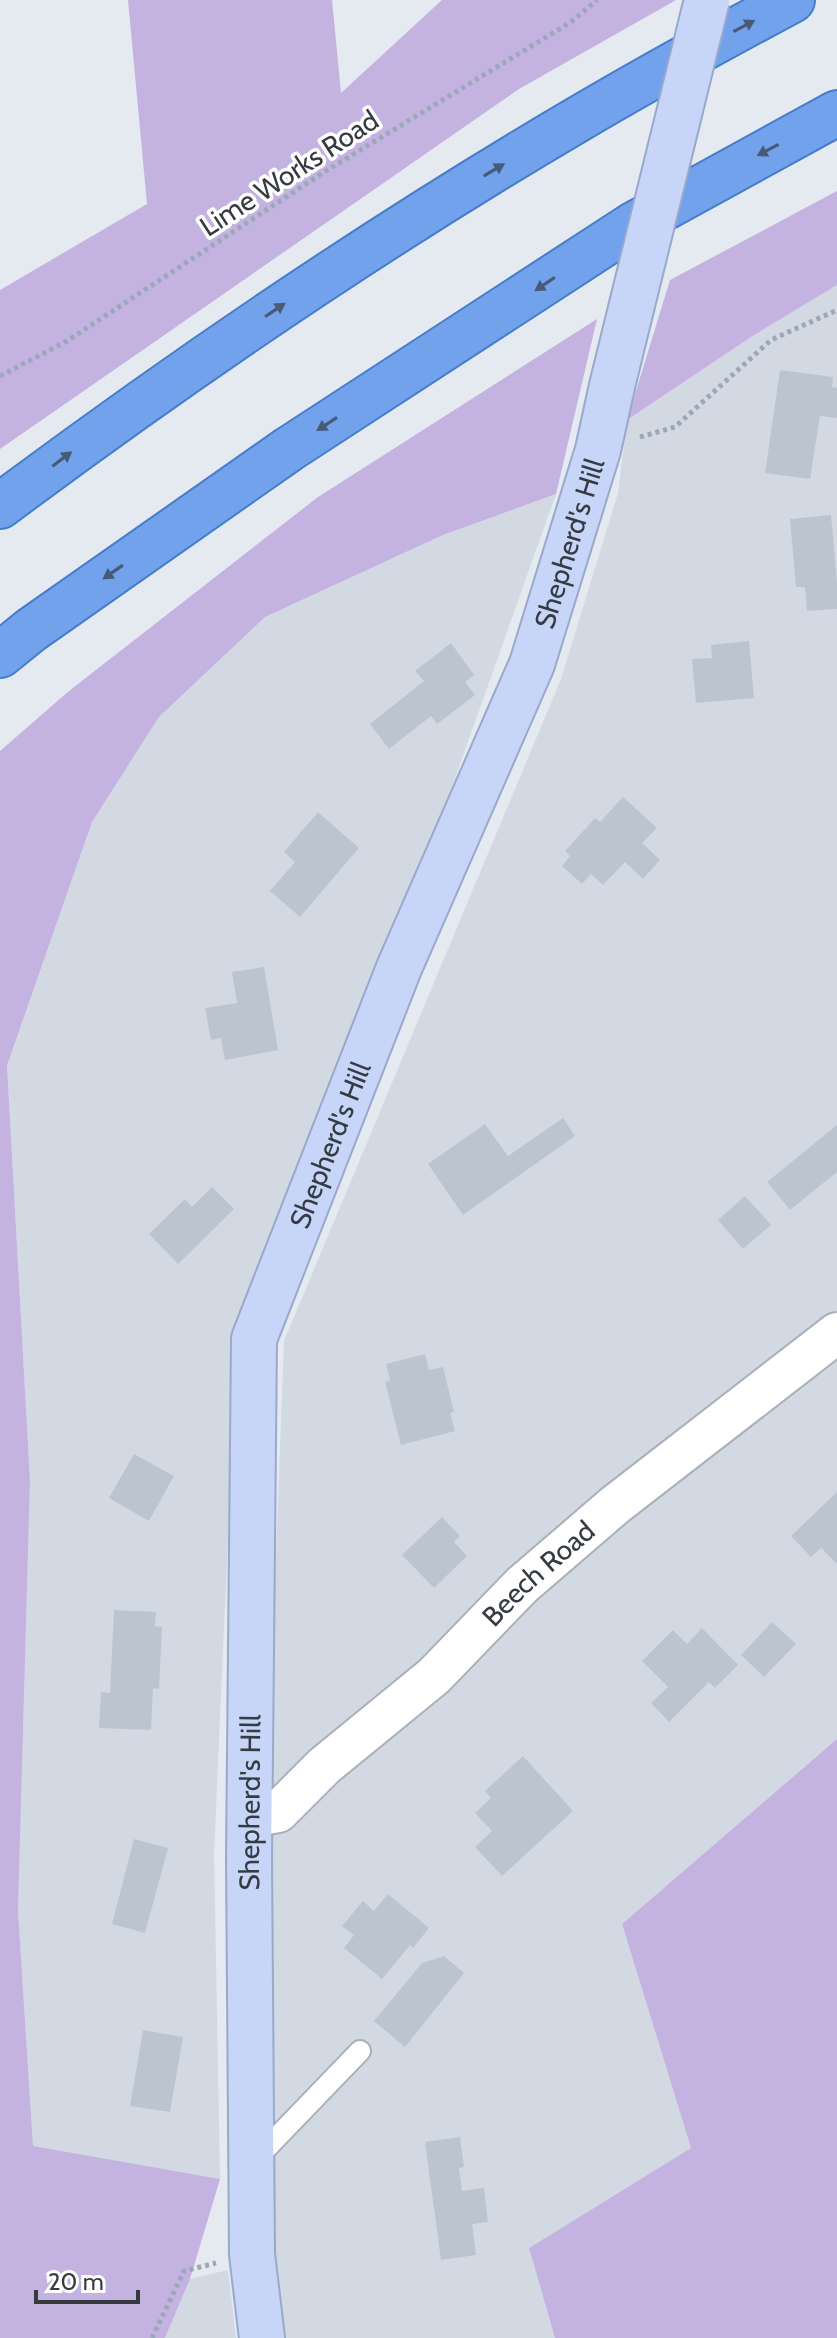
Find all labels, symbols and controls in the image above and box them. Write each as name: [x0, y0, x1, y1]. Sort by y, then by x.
one-way arrow: [732, 19, 755, 33]
street label: Lime Works Road: [193, 103, 385, 243]
one-way arrow: [757, 142, 779, 156]
one-way arrow: [483, 163, 505, 177]
one-way arrow: [535, 276, 556, 291]
one-way arrow: [265, 303, 286, 318]
one-way arrow: [316, 416, 337, 431]
one-way arrow: [52, 452, 73, 468]
street label: Shepherd's Hill: [527, 454, 611, 632]
one-way arrow: [103, 564, 124, 579]
street label: Shepherd's Hill: [282, 1056, 378, 1233]
street label: Beech Road: [475, 1513, 601, 1633]
street label: Shepherd's Hill: [232, 1714, 267, 1891]
scale bar: [36, 2254, 138, 2304]
text: 20 m: [48, 2267, 104, 2296]

